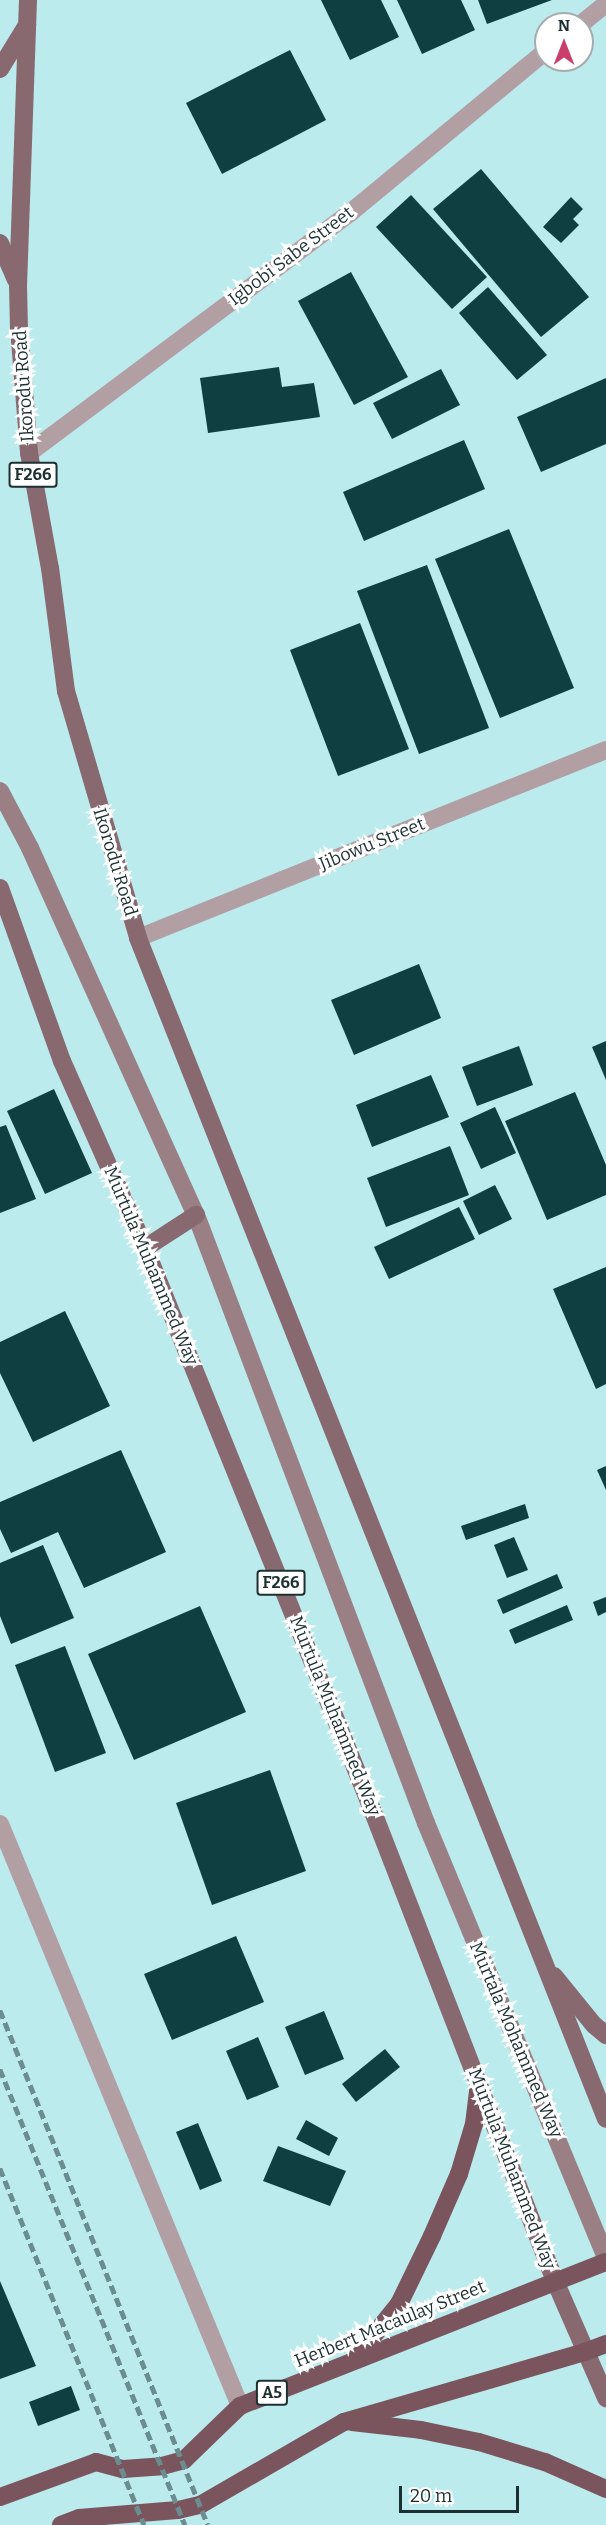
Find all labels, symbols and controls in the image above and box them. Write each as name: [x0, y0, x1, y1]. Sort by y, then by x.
north arrow: [534, 12, 594, 72]
text: N: [558, 16, 570, 35]
street label: Igbobi Sabe Street: [224, 202, 358, 310]
street label: Ikorodu Road: [9, 329, 39, 443]
road number: F266: [8, 462, 58, 488]
street label: Ikorodu Road: [88, 805, 142, 919]
street label: Jibowu Street: [316, 813, 428, 875]
street label: Murtula Muhammed Way: [99, 1163, 203, 1369]
road number: F266: [256, 1570, 306, 1596]
street label: Murtula Muhammed Way: [285, 1613, 385, 1819]
street label: Murtala Mohammed Way: [465, 1939, 567, 2141]
street label: Murtula Muhammed Way: [464, 2065, 560, 2273]
street label: Herbert Macaulay Street: [292, 2276, 488, 2372]
road number: A5: [256, 2380, 288, 2406]
scale bar: [402, 2474, 522, 2512]
text: 20 m: [410, 2485, 452, 2507]

